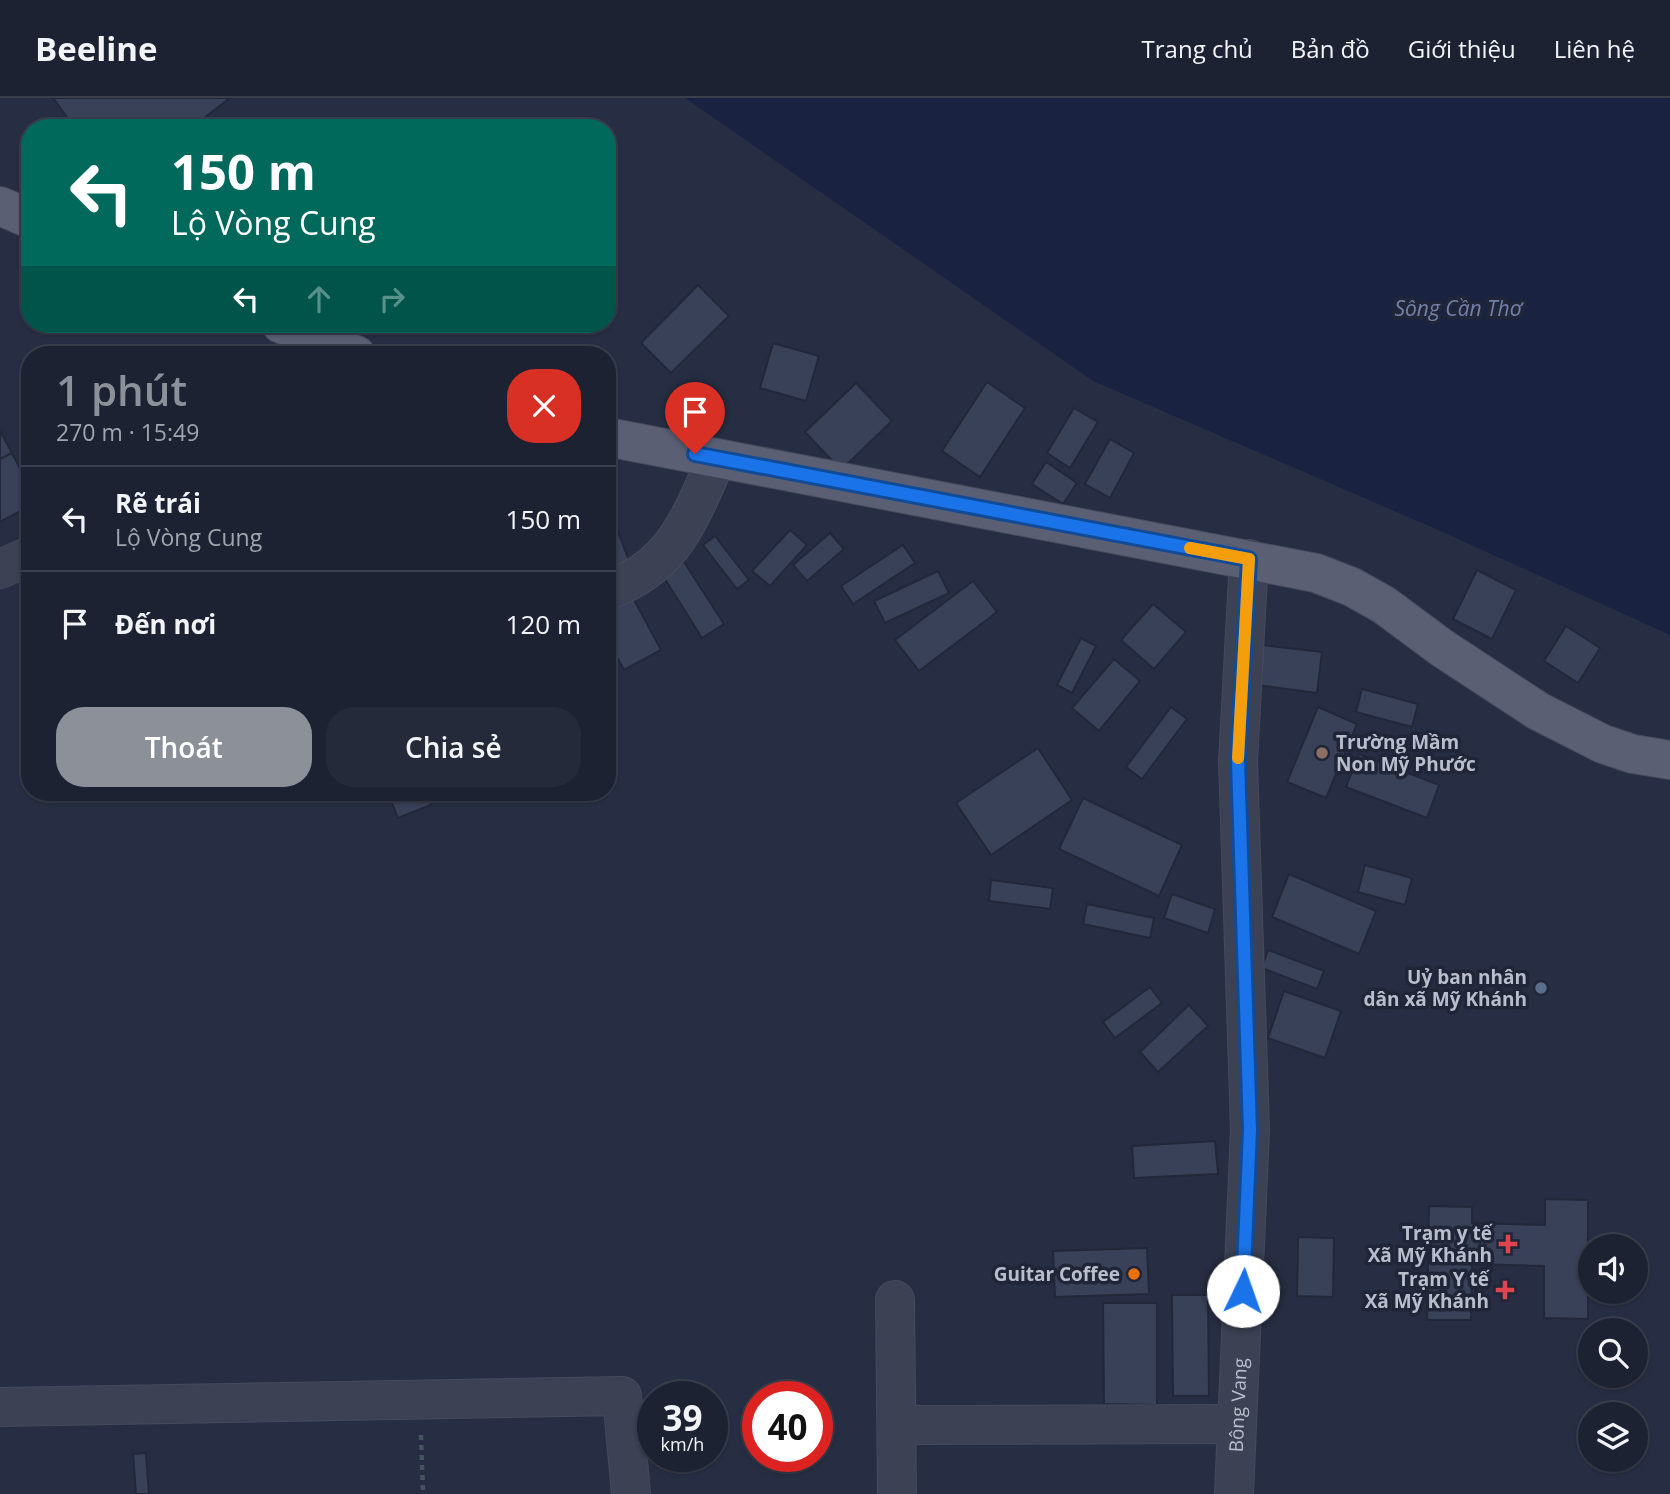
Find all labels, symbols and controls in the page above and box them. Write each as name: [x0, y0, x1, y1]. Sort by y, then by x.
text: Beeline: [35, 26, 158, 71]
text: Trang chủ: [1142, 32, 1253, 65]
text: Bản đồ: [1291, 32, 1370, 65]
text: Giới thiệu: [1408, 32, 1516, 65]
text: Liên hệ: [1554, 32, 1635, 65]
text: 150 m: [171, 138, 316, 204]
icon: left: [56, 147, 147, 238]
text: Lộ Vòng Cung: [171, 201, 376, 244]
icon: left: [227, 280, 265, 318]
icon: ahead: [300, 280, 338, 318]
icon: right: [373, 280, 411, 318]
water label: Sông Cần Thơ: [1394, 294, 1524, 322]
text: 1 phút: [56, 361, 187, 418]
button: close: [507, 369, 581, 443]
pin: [665, 382, 725, 454]
icon: arrive: [676, 393, 714, 431]
text: 270 m · 15:49: [56, 416, 199, 448]
text: Rẽ trái: [115, 485, 201, 521]
icon: left: [56, 500, 94, 538]
text: 150 m: [506, 501, 581, 537]
text: Lộ Vòng Cung: [115, 521, 262, 553]
icon: arrive: [56, 605, 94, 643]
text: Đến nơi: [115, 606, 216, 642]
text: 120 m: [506, 606, 581, 642]
button: Thoát: [56, 707, 312, 787]
button: Chia sẻ: [326, 707, 581, 787]
place label: Trường Mầm Non Mỹ Phước: [1336, 729, 1476, 777]
marker: Trường Mầm Non Mỹ Phước: [1314, 745, 1330, 761]
place label: Uỷ ban nhân dân xã Mỹ Khánh: [1363, 964, 1527, 1012]
marker: Uỷ ban nhân dân xã Mỹ Khánh: [1533, 980, 1549, 996]
place label: Trạm y tế Xã Mỹ Khánh: [1368, 1220, 1493, 1268]
marker: Trạm y tế Xã Mỹ Khánh: [1498, 1234, 1518, 1254]
map controls: [1578, 1234, 1648, 1472]
button: sound: [1578, 1234, 1648, 1304]
position arrow: [1206, 1254, 1280, 1328]
place label: Guitar Coffee: [994, 1261, 1120, 1287]
marker: Guitar Coffee: [1126, 1266, 1142, 1282]
place label: Trạm Y tế Xã Mỹ Khánh: [1365, 1266, 1490, 1314]
marker: Trạm Y tế Xã Mỹ Khánh: [1495, 1280, 1515, 1300]
button: search: [1578, 1318, 1648, 1388]
street label: Bông Vang: [1223, 1357, 1253, 1453]
speed limit sign: 40: [742, 1381, 833, 1472]
text: 39: [662, 1394, 703, 1441]
button: layers: [1578, 1402, 1648, 1472]
text: km/h: [661, 1432, 704, 1456]

